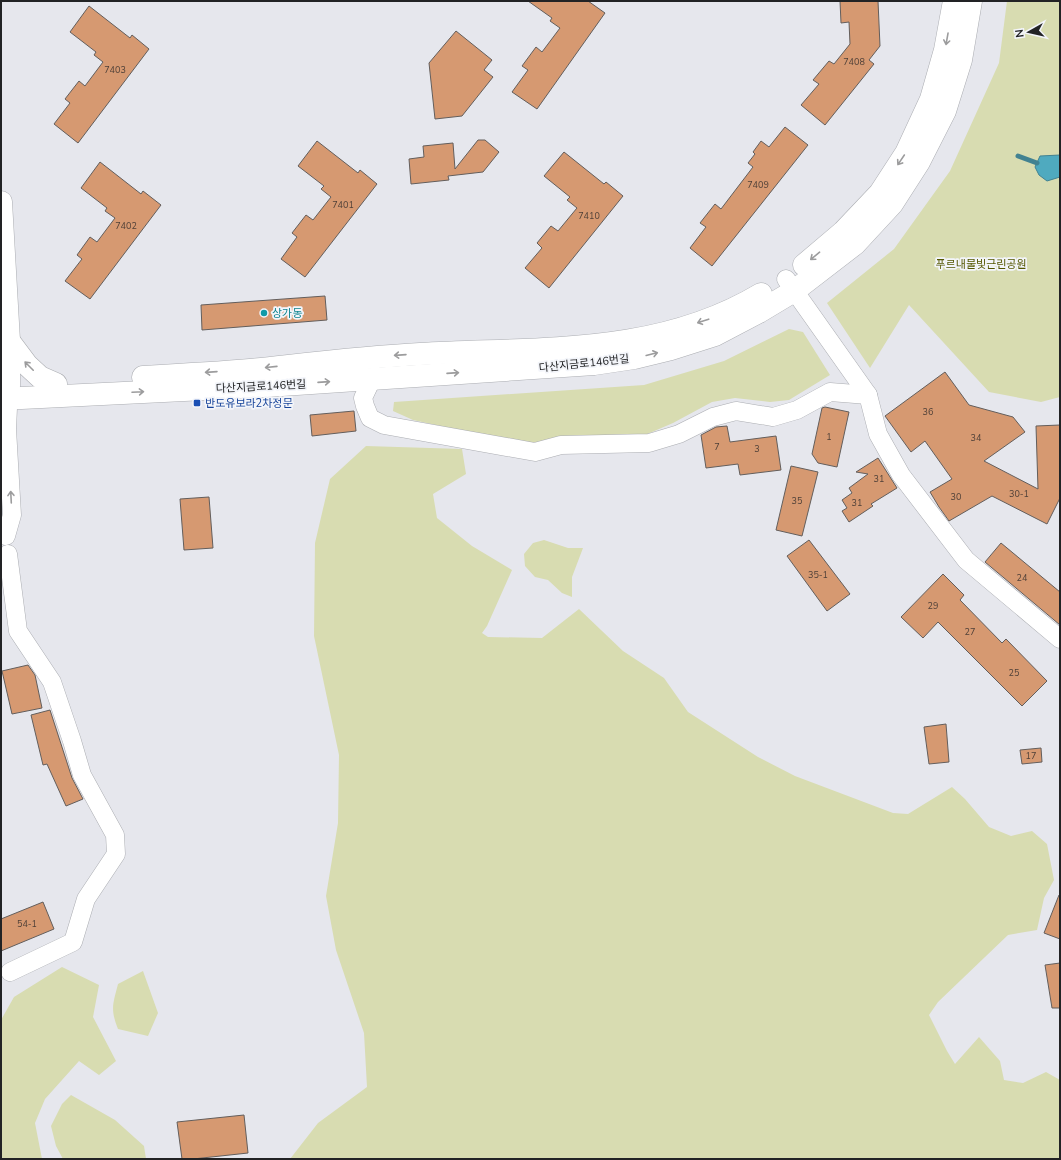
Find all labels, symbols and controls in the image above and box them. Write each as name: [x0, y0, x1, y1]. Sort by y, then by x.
north arrow: [1009, 12, 1049, 52]
text: N: [1012, 28, 1028, 38]
one-way arrow: [943, 33, 951, 46]
house number: 7408: [843, 56, 865, 68]
house number: 7403: [104, 64, 126, 76]
one-way arrow: [897, 155, 905, 166]
house number: 7409: [747, 179, 769, 191]
house number: 7401: [332, 199, 354, 211]
house number: 7410: [578, 210, 600, 222]
house number: 7402: [115, 220, 137, 232]
one-way arrow: [809, 252, 820, 261]
park label: 푸르내물빛근린공원: [935, 257, 1027, 272]
place label: 상가동: [272, 306, 302, 321]
marker: 상가동: [259, 308, 269, 318]
one-way arrow: [697, 318, 709, 326]
one-way arrow: [645, 349, 658, 357]
street label: 다산지금로146번길: [538, 351, 630, 376]
one-way arrow: [394, 352, 407, 359]
one-way arrow: [24, 361, 34, 371]
one-way arrow: [265, 364, 278, 371]
one-way arrow: [205, 369, 218, 376]
one-way arrow: [446, 370, 459, 377]
street label: 다산지금로146번길: [215, 377, 307, 396]
one-way arrow: [317, 379, 330, 386]
one-way arrow: [131, 389, 144, 396]
place label: 반도유보라2차정문: [205, 396, 293, 411]
marker: 반도유보라2차정문: [192, 398, 202, 408]
house number: 36: [923, 406, 933, 418]
house number: 1: [826, 431, 832, 443]
house number: 34: [971, 432, 982, 444]
house number: 7: [714, 441, 720, 453]
house number: 3: [754, 443, 760, 455]
house number: 31: [874, 473, 884, 485]
house number: 30-1: [1009, 488, 1029, 500]
one-way arrow: [7, 491, 14, 504]
house number: 30: [951, 491, 961, 503]
house number: 35: [792, 495, 802, 507]
house number: 31: [852, 497, 862, 509]
house number: 35-1: [808, 569, 828, 581]
house number: 24: [1017, 572, 1028, 584]
house number: 29: [928, 600, 938, 612]
house number: 27: [965, 626, 975, 638]
house number: 25: [1009, 667, 1019, 679]
house number: 17: [1026, 750, 1036, 762]
house number: 54-1: [17, 918, 37, 930]

